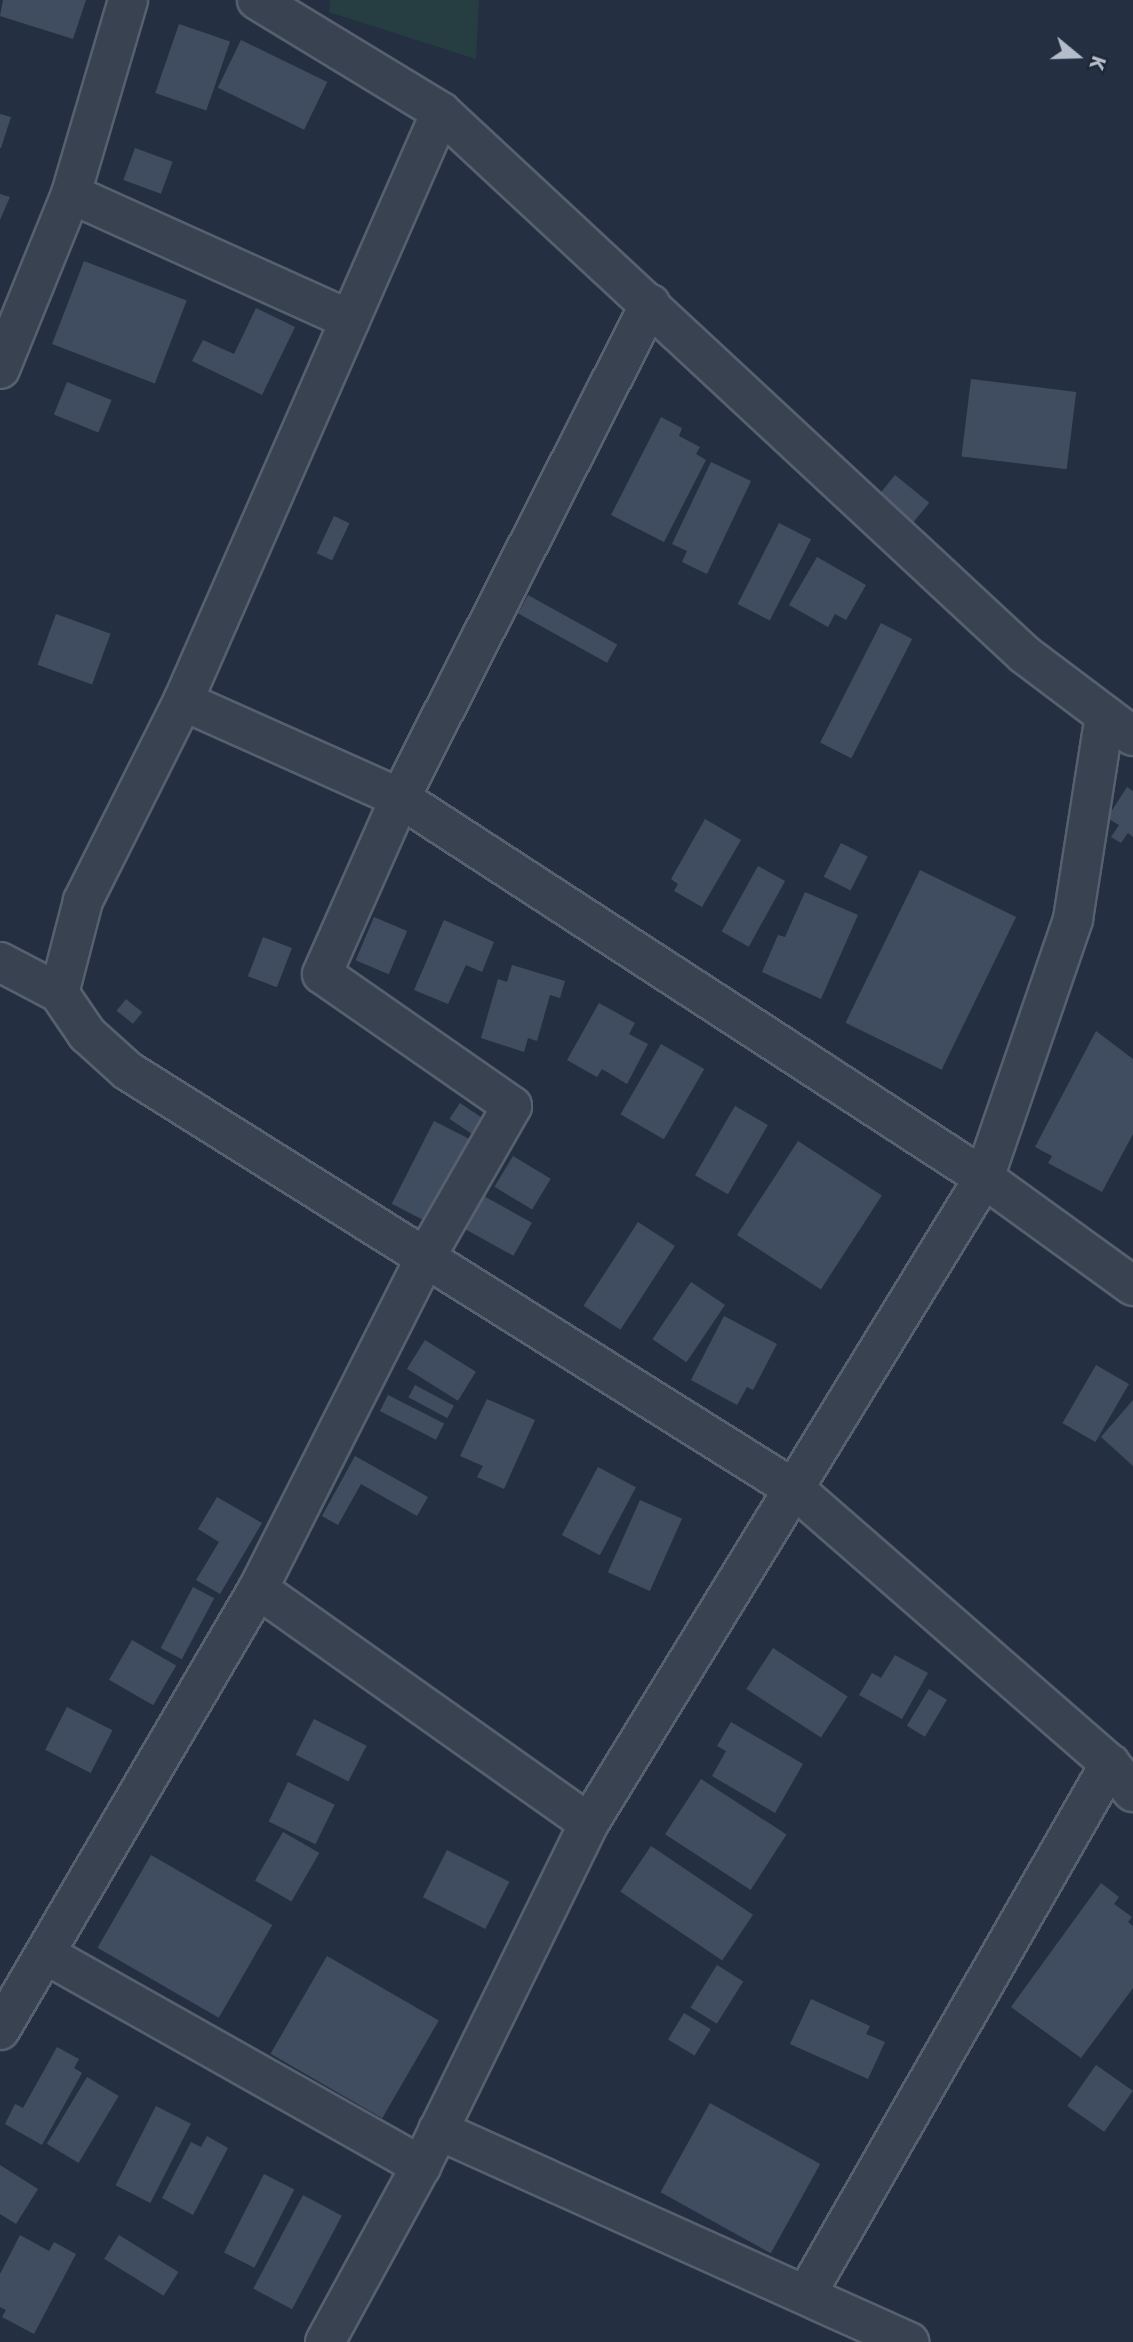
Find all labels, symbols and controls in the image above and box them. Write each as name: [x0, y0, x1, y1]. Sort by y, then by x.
north arrow: [1042, 21, 1112, 91]
text: K: [1082, 52, 1112, 74]

